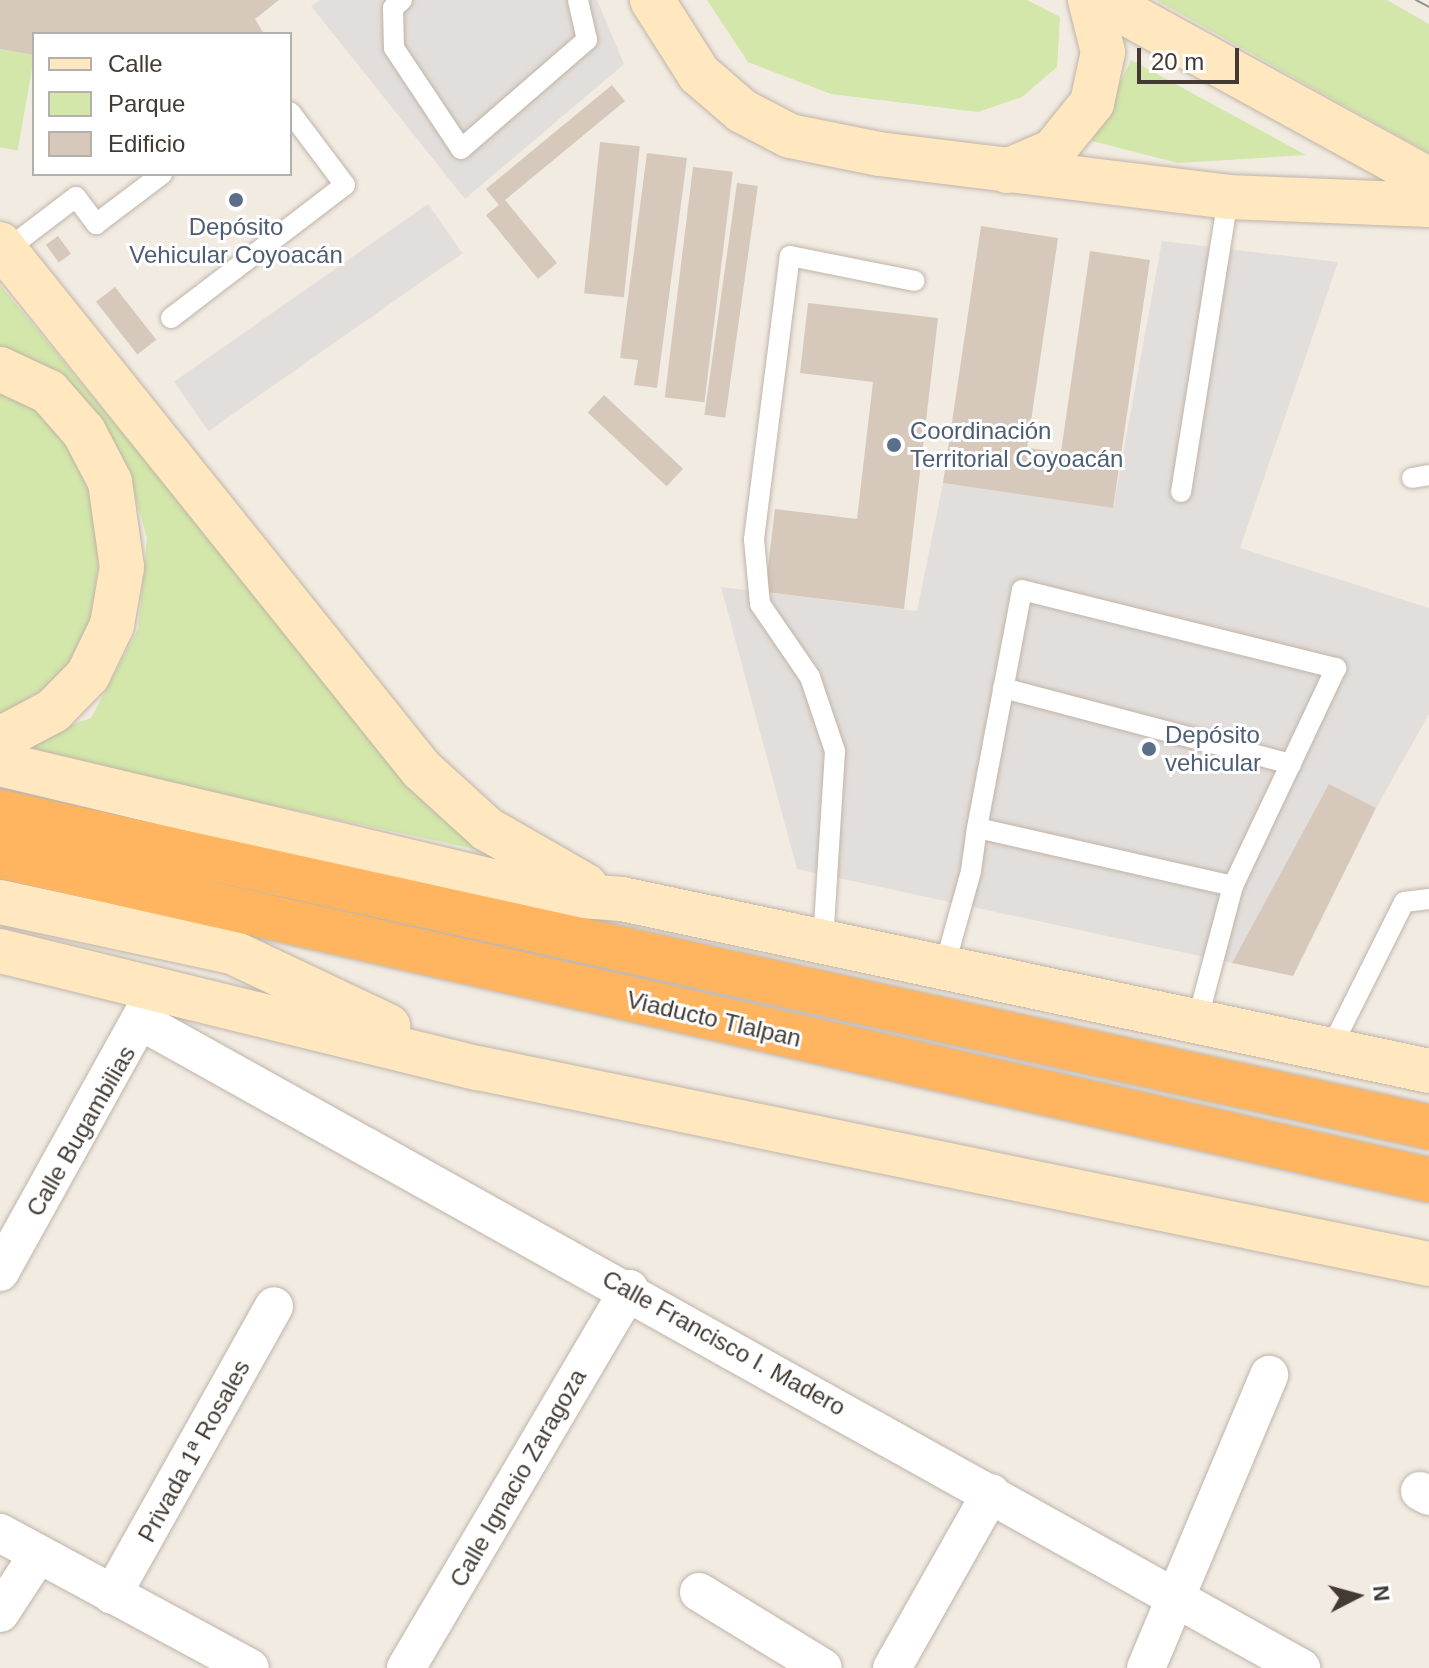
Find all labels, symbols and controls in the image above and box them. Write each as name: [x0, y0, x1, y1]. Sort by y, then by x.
legend: [32, 32, 292, 176]
scale bar: [1141, 32, 1243, 82]
text: 20 m: [1151, 48, 1204, 75]
text: Calle: [108, 50, 163, 77]
text: Parque: [108, 90, 185, 117]
text: Edificio: [108, 130, 185, 157]
marker: Depósito Vehicular Coyoacán: [227, 191, 245, 209]
place label: Depósito Vehicular Coyoacán: [129, 213, 343, 269]
place label: Coordinación Territorial Coyoacán: [910, 417, 1123, 473]
marker: Coordinación Territorial Coyoacán: [885, 436, 903, 454]
place label: Depósito vehicular: [1165, 721, 1261, 777]
marker: Depósito vehicular: [1140, 740, 1158, 758]
street label: Viaducto Tlalpan: [624, 985, 804, 1053]
street label: Calle Bugambilias: [21, 1041, 141, 1221]
street label: Calle Francisco I. Madero: [597, 1264, 851, 1422]
street label: Privada 1ª Rosales: [132, 1355, 256, 1547]
street label: Calle Ignacio Zaragoza: [444, 1364, 592, 1592]
north arrow: [1317, 1556, 1397, 1636]
text: N: [1368, 1584, 1395, 1603]

